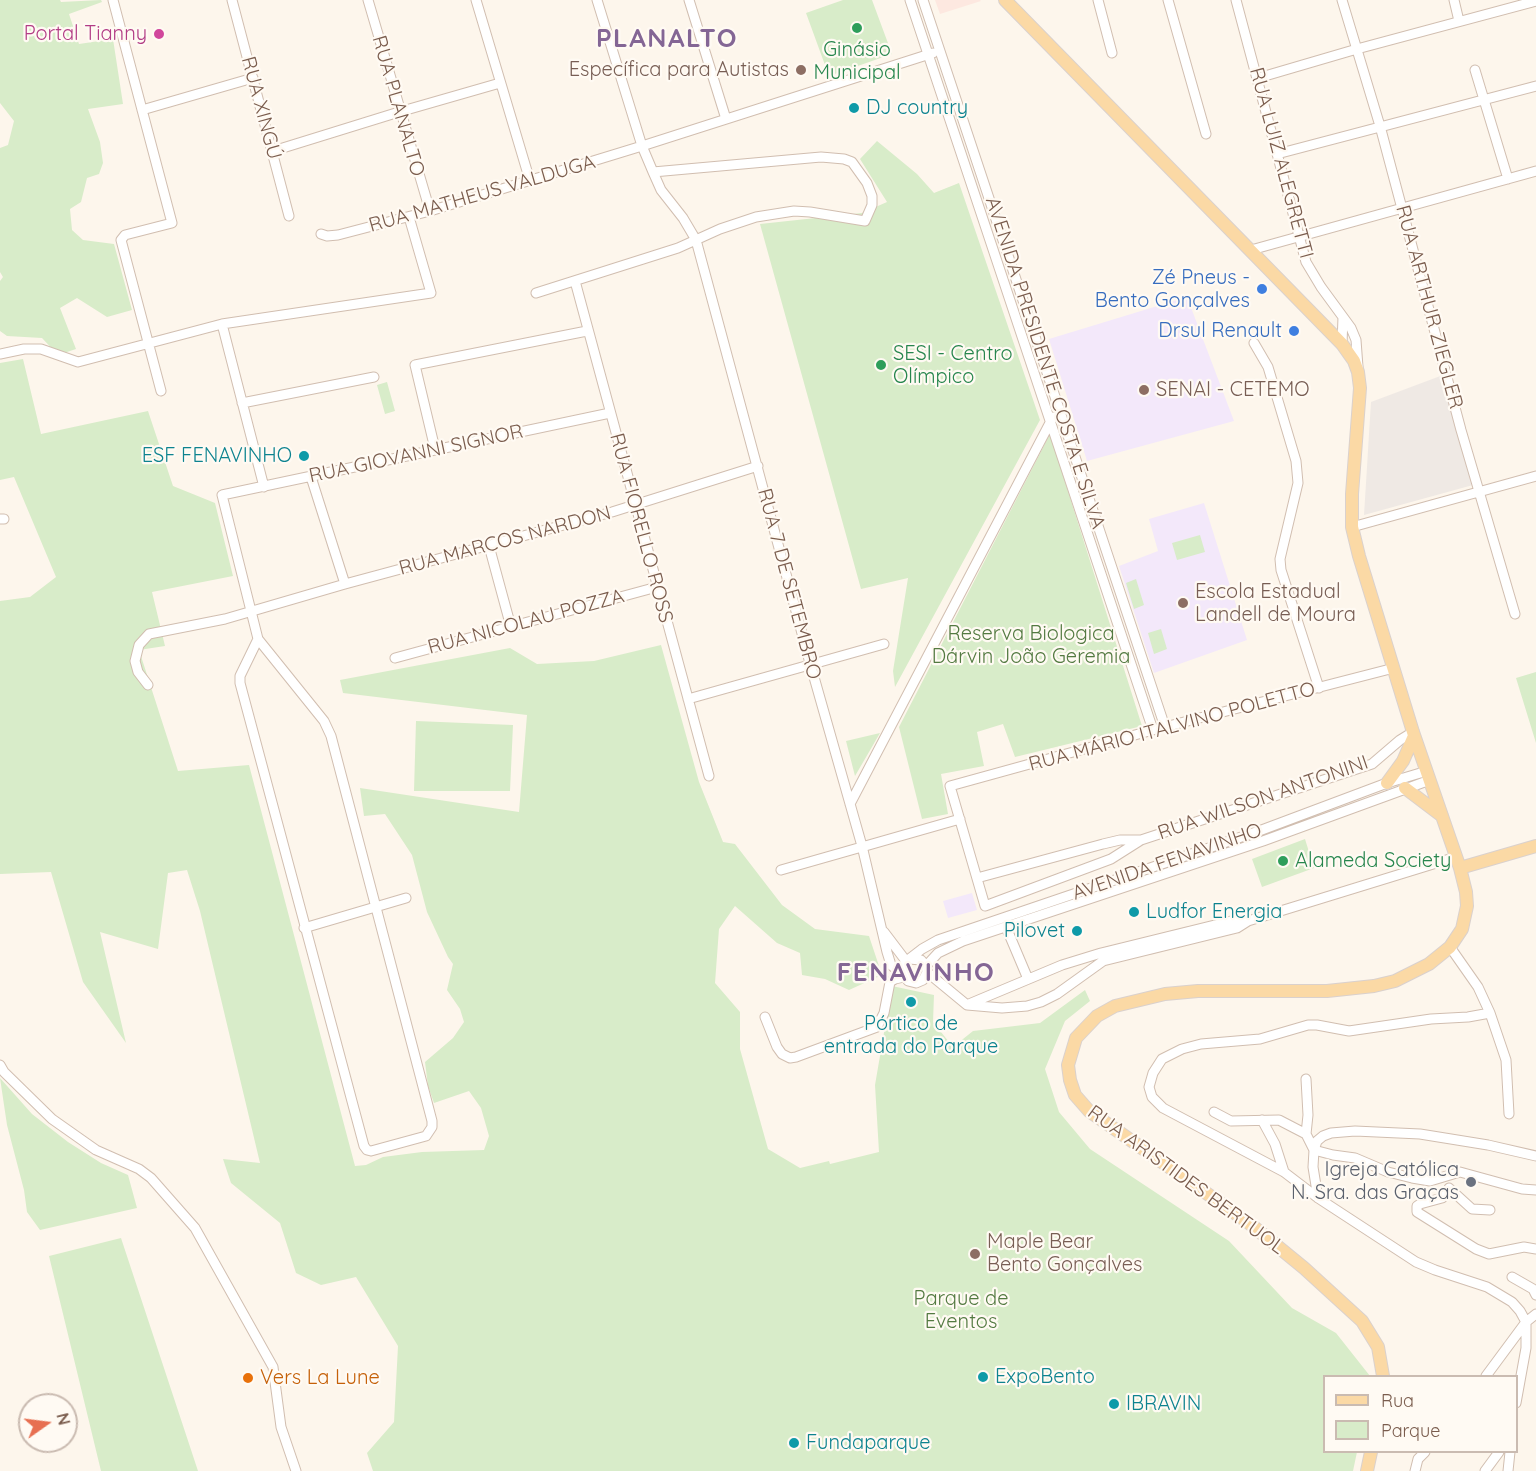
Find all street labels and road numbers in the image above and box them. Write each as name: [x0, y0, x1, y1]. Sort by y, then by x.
street label: RUA PLANALTO: [366, 33, 430, 179]
street label: RUA XINGÚ: [236, 54, 286, 162]
street label: RUA LUIZ ALEGRETTI: [1244, 65, 1318, 261]
street label: RUA MATHEUS VALDUGA: [366, 150, 598, 238]
street label: AVENIDA PRESIDENTE COSTA E SILVA: [980, 194, 1110, 532]
street label: RUA ARTHUR ZIEGLER: [1390, 203, 1468, 411]
street label: RUA GIOVANNI SIGNOR: [307, 420, 525, 488]
street label: RUA FIORELLO ROSS: [604, 431, 678, 625]
street label: RUA 7 DE SETEMBRO: [752, 486, 826, 682]
street label: RUA MARCOS NARDON: [396, 501, 614, 581]
street label: RUA NICOLAU POZZA: [425, 584, 627, 660]
street label: RUA MÁRIO ITALVINO POLETTO: [1026, 677, 1318, 777]
street label: RUA WILSON ANTONINI: [1155, 751, 1371, 845]
street label: AVENIDA FENAVINHO: [1069, 818, 1265, 906]
street label: RUA ARISTIDES BERTUOL: [1083, 1100, 1289, 1260]

